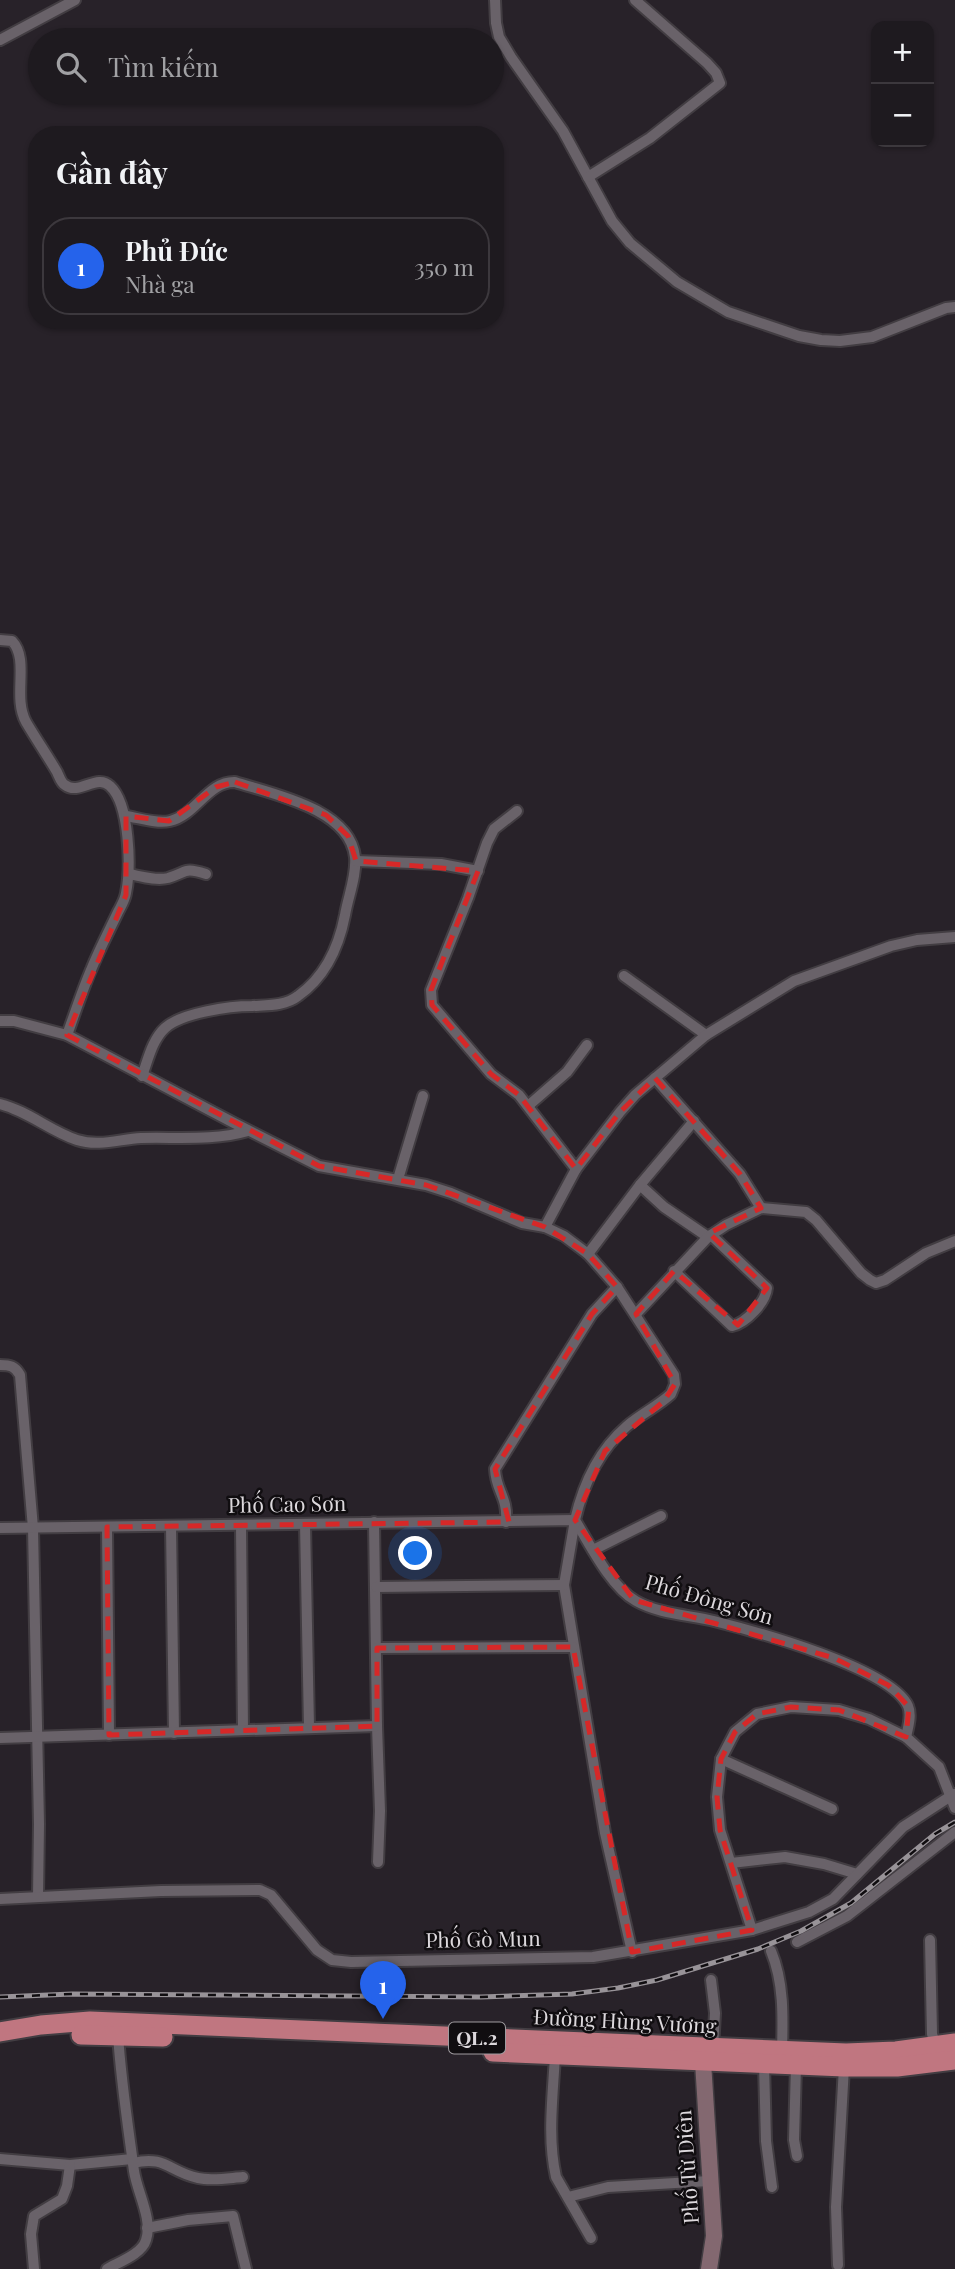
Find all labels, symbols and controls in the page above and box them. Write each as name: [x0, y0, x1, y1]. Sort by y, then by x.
map controls: [871, 21, 934, 147]
button: +: [871, 21, 934, 84]
search box: [28, 28, 504, 105]
icon: search: [52, 48, 90, 86]
text: Tìm kiếm: [108, 49, 219, 84]
button: −: [871, 84, 934, 147]
text: Gần đây: [56, 152, 168, 192]
text: Phủ Đức: [125, 233, 228, 268]
text: 1: [77, 251, 85, 282]
text: 350 m: [414, 251, 474, 282]
text: Nhà ga: [125, 268, 195, 299]
street label: Phố Cao Sơn: [228, 1488, 347, 1518]
your location: [398, 1536, 432, 1570]
street label: Phố Đông Sơn: [642, 1566, 777, 1630]
street label: Phố Gò Mun: [425, 1923, 541, 1953]
pin: 1: [360, 1961, 406, 2019]
street label: Đường Hùng Vương: [533, 2001, 717, 2039]
road number: QL.2: [449, 2022, 505, 2054]
street label: Phố Từ Diên: [668, 2109, 704, 2225]

